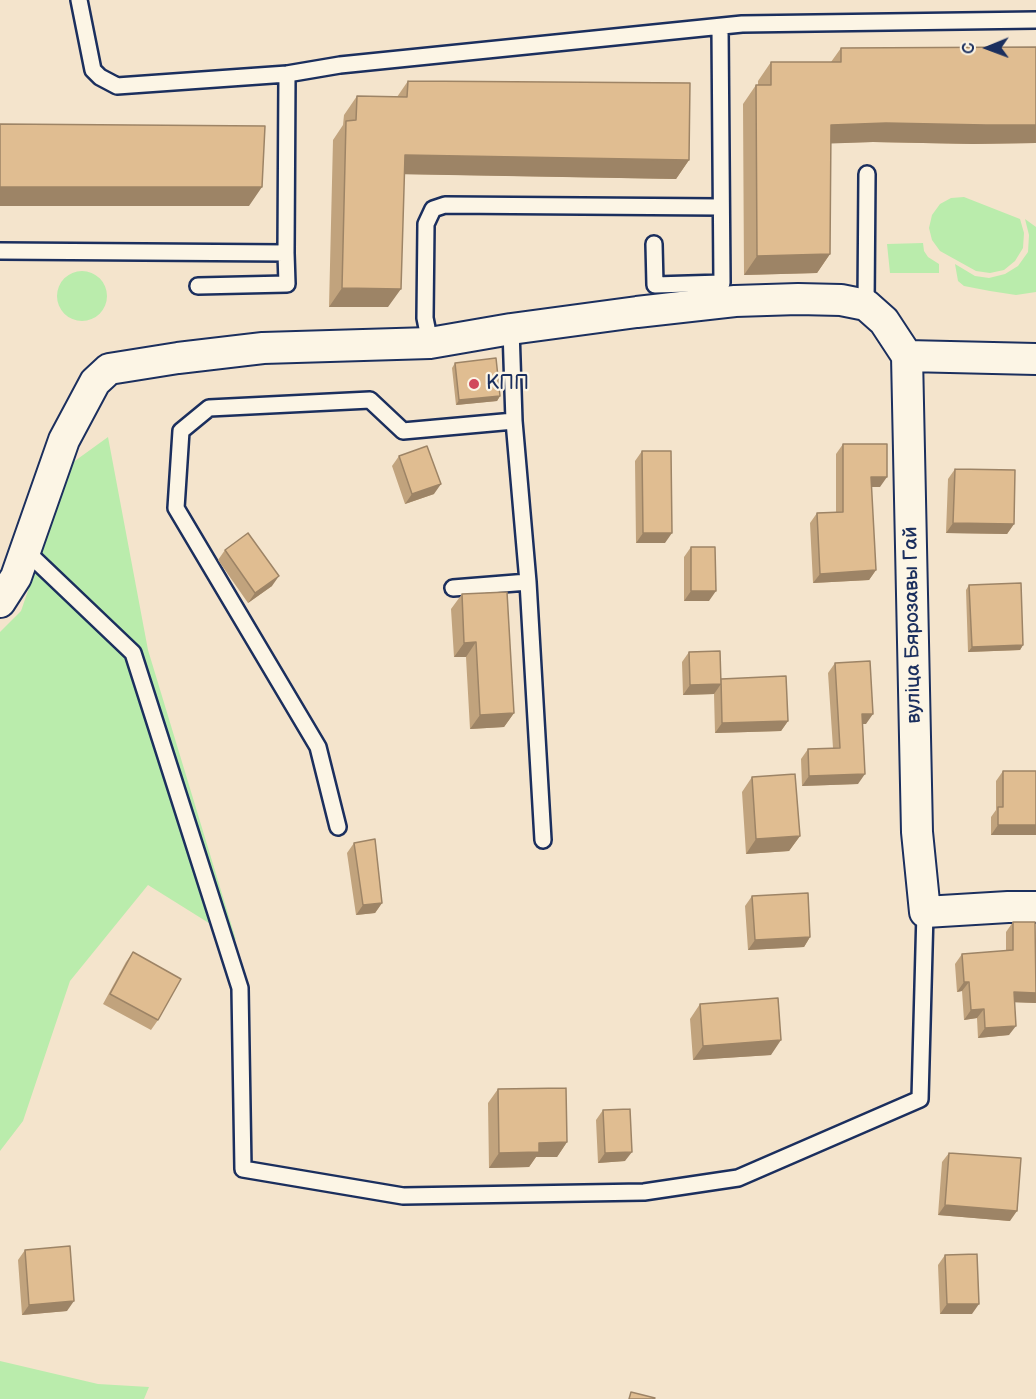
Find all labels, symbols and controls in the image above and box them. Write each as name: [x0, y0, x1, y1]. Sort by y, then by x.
north arrow: [958, 18, 1018, 78]
text: С: [960, 43, 979, 54]
place label: КПП: [486, 372, 529, 396]
marker: КПП: [467, 377, 481, 391]
street label: вуліца Бярозавы Гай: [899, 526, 927, 724]

